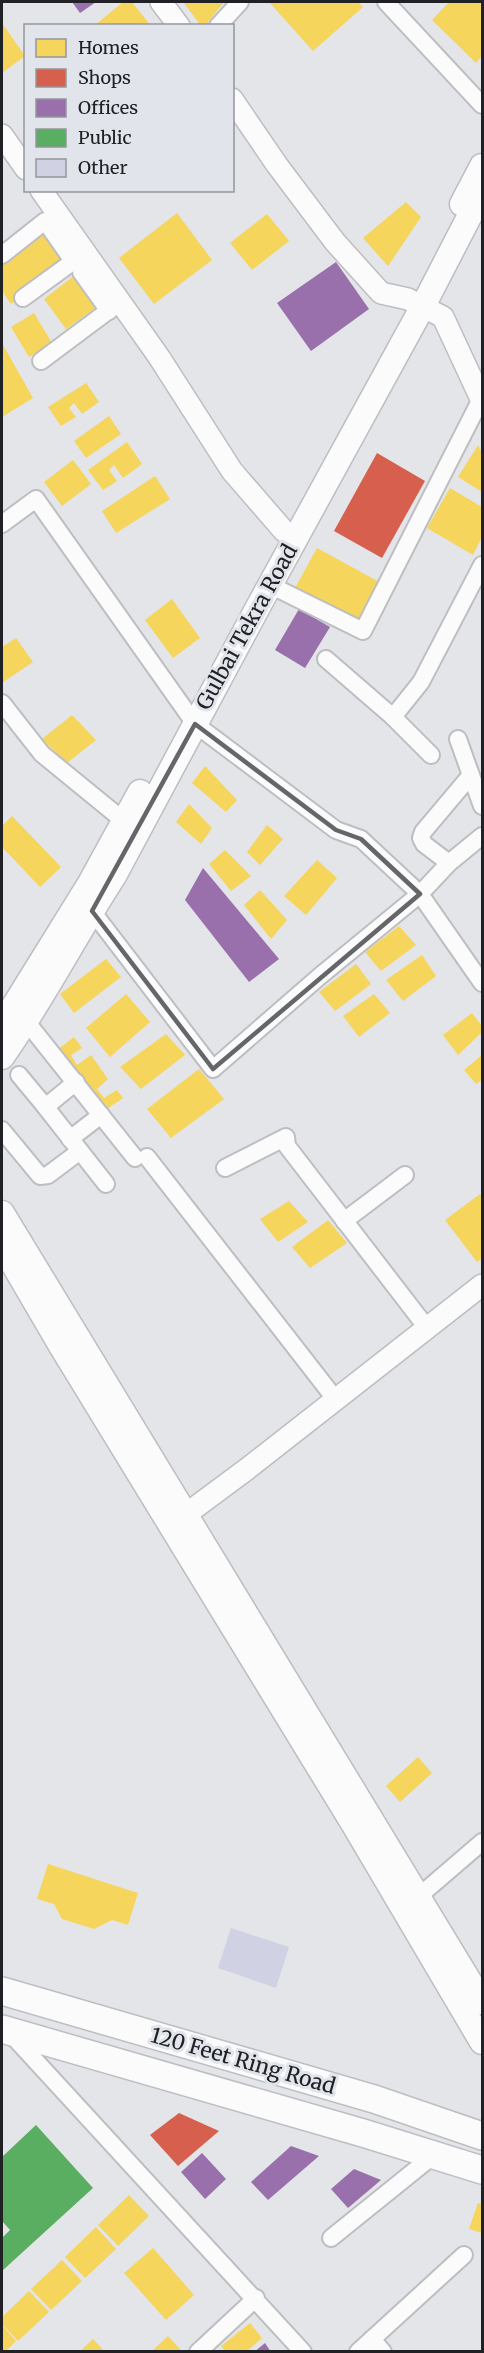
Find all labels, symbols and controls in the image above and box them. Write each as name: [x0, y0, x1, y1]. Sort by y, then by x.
legend: [24, 24, 234, 192]
text: Homes: [78, 36, 139, 59]
text: Shops: [78, 66, 131, 89]
text: Offices: [78, 96, 138, 119]
text: Public: [78, 126, 132, 149]
text: Other: [78, 156, 128, 179]
street label: Gulbai Tekra Road: [190, 539, 303, 714]
street label: 120 Feet Ring Road: [148, 2021, 339, 2100]

